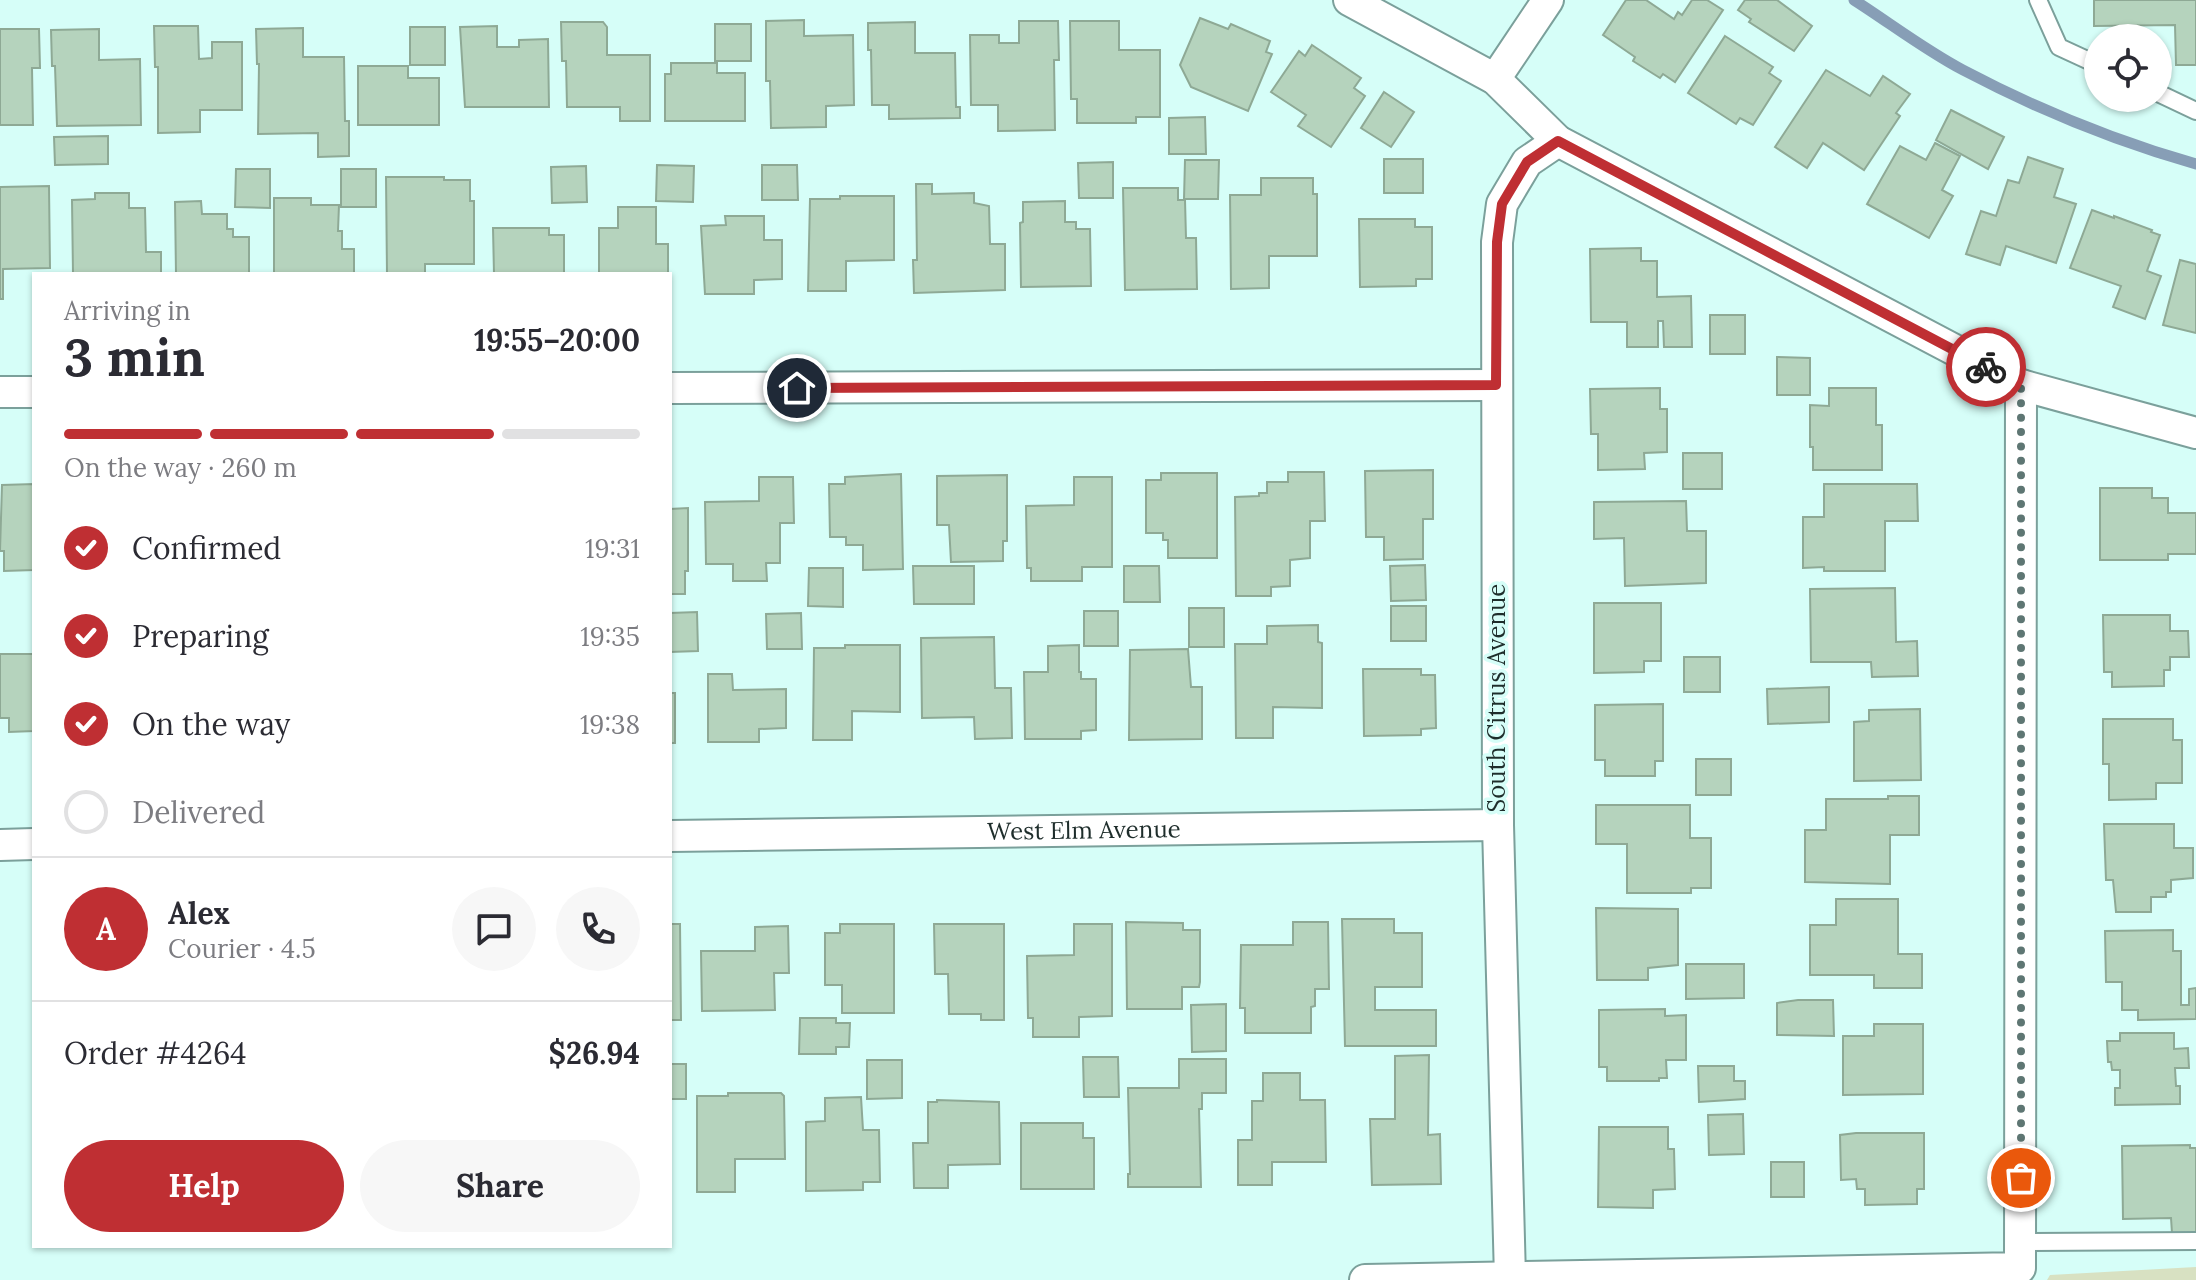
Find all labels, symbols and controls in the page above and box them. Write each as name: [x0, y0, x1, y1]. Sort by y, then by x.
map controls: [2084, 24, 2172, 112]
button: locate: [2084, 24, 2172, 112]
text: Arriving in: [64, 294, 191, 327]
text: 19:55–20:00: [474, 321, 640, 359]
text: 3 min: [64, 324, 205, 390]
courier: [1946, 327, 2026, 407]
icon: bike: [1964, 345, 2008, 389]
pin: [763, 354, 831, 422]
icon: home: [775, 366, 819, 410]
text: On the way · 260 m: [64, 451, 297, 484]
icon: check: [64, 526, 108, 570]
text: Confirmed: [132, 529, 281, 567]
text: 19:31: [585, 532, 640, 565]
street label: South Citrus Avenue: [1481, 584, 1512, 812]
icon: check: [64, 614, 108, 658]
text: Preparing: [132, 617, 269, 655]
text: 19:35: [580, 620, 640, 653]
icon: check: [64, 702, 108, 746]
text: On the way: [132, 705, 290, 743]
text: 19:38: [580, 708, 640, 741]
text: Delivered: [132, 793, 265, 831]
street label: West Elm Avenue: [987, 813, 1181, 847]
button: chat: [452, 887, 536, 971]
button: phone: [556, 887, 640, 971]
text: Alex: [168, 894, 230, 932]
text: A: [96, 910, 116, 948]
text: Courier · 4.5: [168, 932, 316, 965]
text: Order #4264: [64, 1034, 247, 1072]
text: $26.94: [548, 1034, 640, 1072]
button: Help: [64, 1140, 344, 1232]
button: Share: [360, 1140, 640, 1232]
pin: [1987, 1144, 2055, 1212]
icon: bag: [1999, 1156, 2043, 1200]

